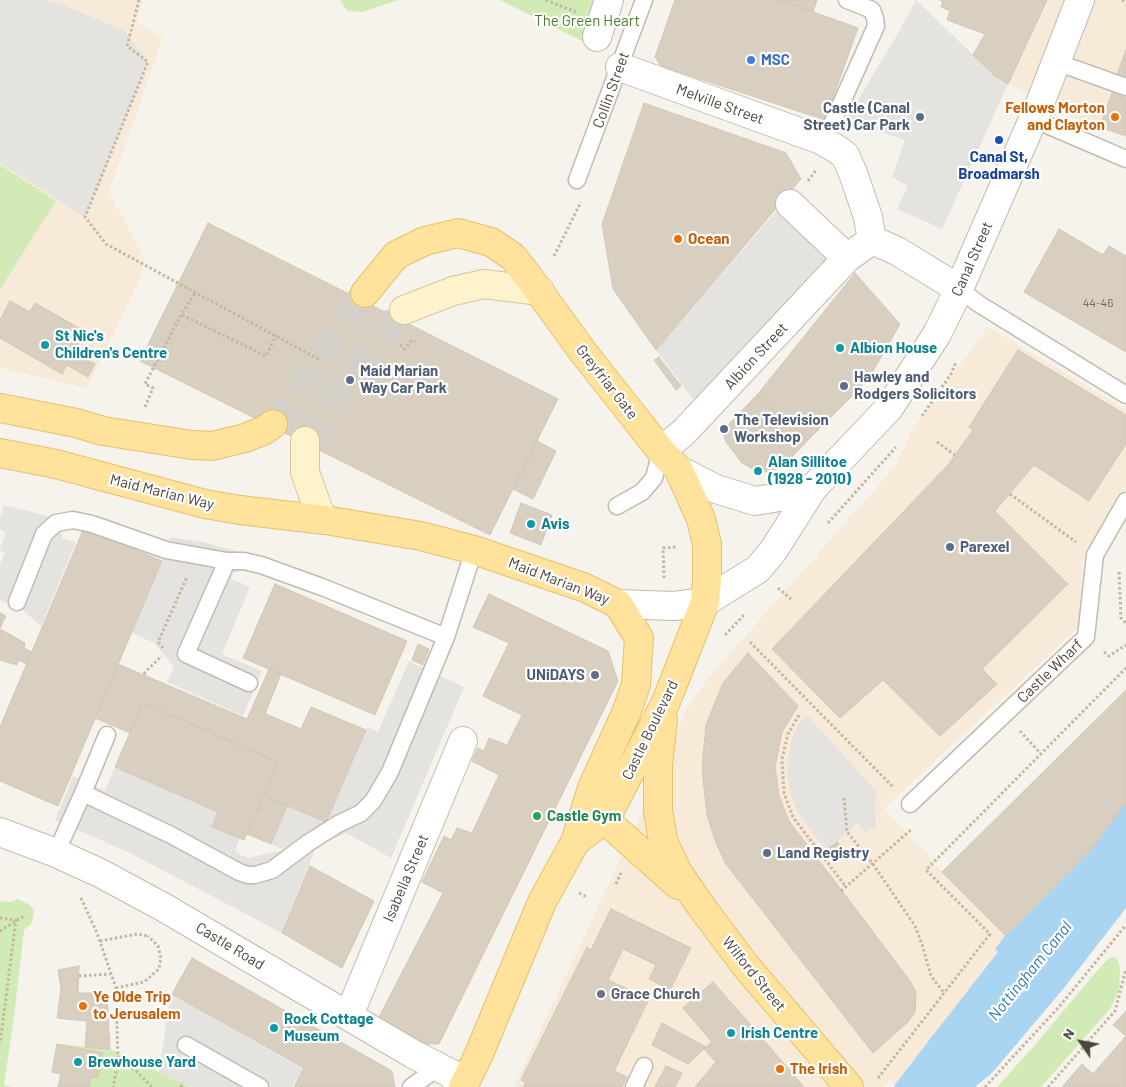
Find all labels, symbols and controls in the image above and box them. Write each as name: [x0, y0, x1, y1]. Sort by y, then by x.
park label: The Green Heart: [534, 12, 640, 30]
street label: Collin Street: [589, 49, 633, 131]
place label: MSC: [761, 51, 790, 69]
marker: MSC: [745, 54, 757, 66]
street label: Melville Street: [674, 80, 766, 128]
place label: Castle (Canal Street) Car Park: [803, 99, 910, 134]
place label: Fellows Morton and Clayton: [1005, 99, 1105, 134]
marker: Castle (Canal Street) Car Park: [914, 111, 926, 123]
marker: Fellows Morton and Clayton: [1109, 111, 1121, 123]
marker: Canal St, Broadmarsh: [993, 134, 1005, 146]
place label: Canal St, Broadmarsh: [958, 148, 1040, 183]
street label: Canal Street: [948, 219, 996, 299]
place label: Ocean: [688, 230, 730, 248]
marker: Ocean: [672, 233, 684, 245]
house number: 44-46: [1083, 296, 1113, 310]
street label: Albion Street: [721, 319, 791, 393]
place label: St Nic's Children's Centre: [55, 327, 167, 362]
marker: St Nic's Children's Centre: [39, 339, 51, 351]
place label: Albion House: [850, 339, 937, 357]
street label: Greyfriar Gate: [572, 341, 642, 423]
marker: Albion House: [834, 342, 846, 354]
place label: Maid Marian Way Car Park: [360, 362, 447, 397]
place label: Hawley and Rodgers Solicitors: [854, 368, 976, 403]
marker: Maid Marian Way Car Park: [344, 374, 356, 386]
marker: Hawley and Rodgers Solicitors: [838, 380, 850, 392]
place label: The Television Workshop: [734, 411, 829, 446]
marker: The Television Workshop: [718, 423, 730, 435]
place label: Alan Sillitoe (1928 - 2010): [768, 453, 851, 488]
marker: Alan Sillitoe (1928 - 2010): [752, 465, 764, 477]
street label: Maid Marian Way: [108, 470, 216, 514]
place label: Avis: [541, 515, 569, 533]
marker: Avis: [525, 518, 537, 530]
place label: Parexel: [960, 538, 1010, 556]
marker: Parexel: [944, 541, 956, 553]
street label: Maid Marian Way: [506, 553, 612, 609]
street label: Castle Wharf: [1014, 635, 1086, 707]
place label: UNiDAYS: [527, 666, 585, 684]
marker: UNiDAYS: [589, 669, 601, 681]
street label: Castle Boulevard: [618, 677, 682, 783]
place label: Castle Gym: [547, 807, 621, 825]
marker: Castle Gym: [531, 810, 543, 822]
street label: Isabella Street: [379, 832, 433, 924]
place label: Land Registry: [777, 844, 869, 862]
marker: Land Registry: [761, 847, 773, 859]
street label: Castle Road: [192, 918, 268, 974]
water label: Nottingham Canal: [984, 918, 1076, 1024]
street label: Wilford Street: [718, 933, 790, 1015]
place label: Grace Church: [611, 985, 700, 1003]
place label: Ye Olde Trip to Jerusalem: [93, 988, 181, 1023]
marker: Grace Church: [595, 988, 607, 1000]
marker: Ye Olde Trip to Jerusalem: [77, 1000, 89, 1012]
place label: Rock Cottage Museum: [284, 1010, 374, 1045]
north arrow: [1056, 1017, 1106, 1067]
marker: Rock Cottage Museum: [268, 1022, 280, 1034]
place label: Irish Centre: [741, 1024, 818, 1042]
text: N: [1058, 1025, 1078, 1042]
marker: Irish Centre: [725, 1027, 737, 1039]
place label: Brewhouse Yard: [88, 1053, 196, 1071]
marker: Brewhouse Yard: [72, 1056, 84, 1068]
place label: The Irish: [790, 1060, 847, 1078]
marker: The Irish: [774, 1063, 786, 1075]

